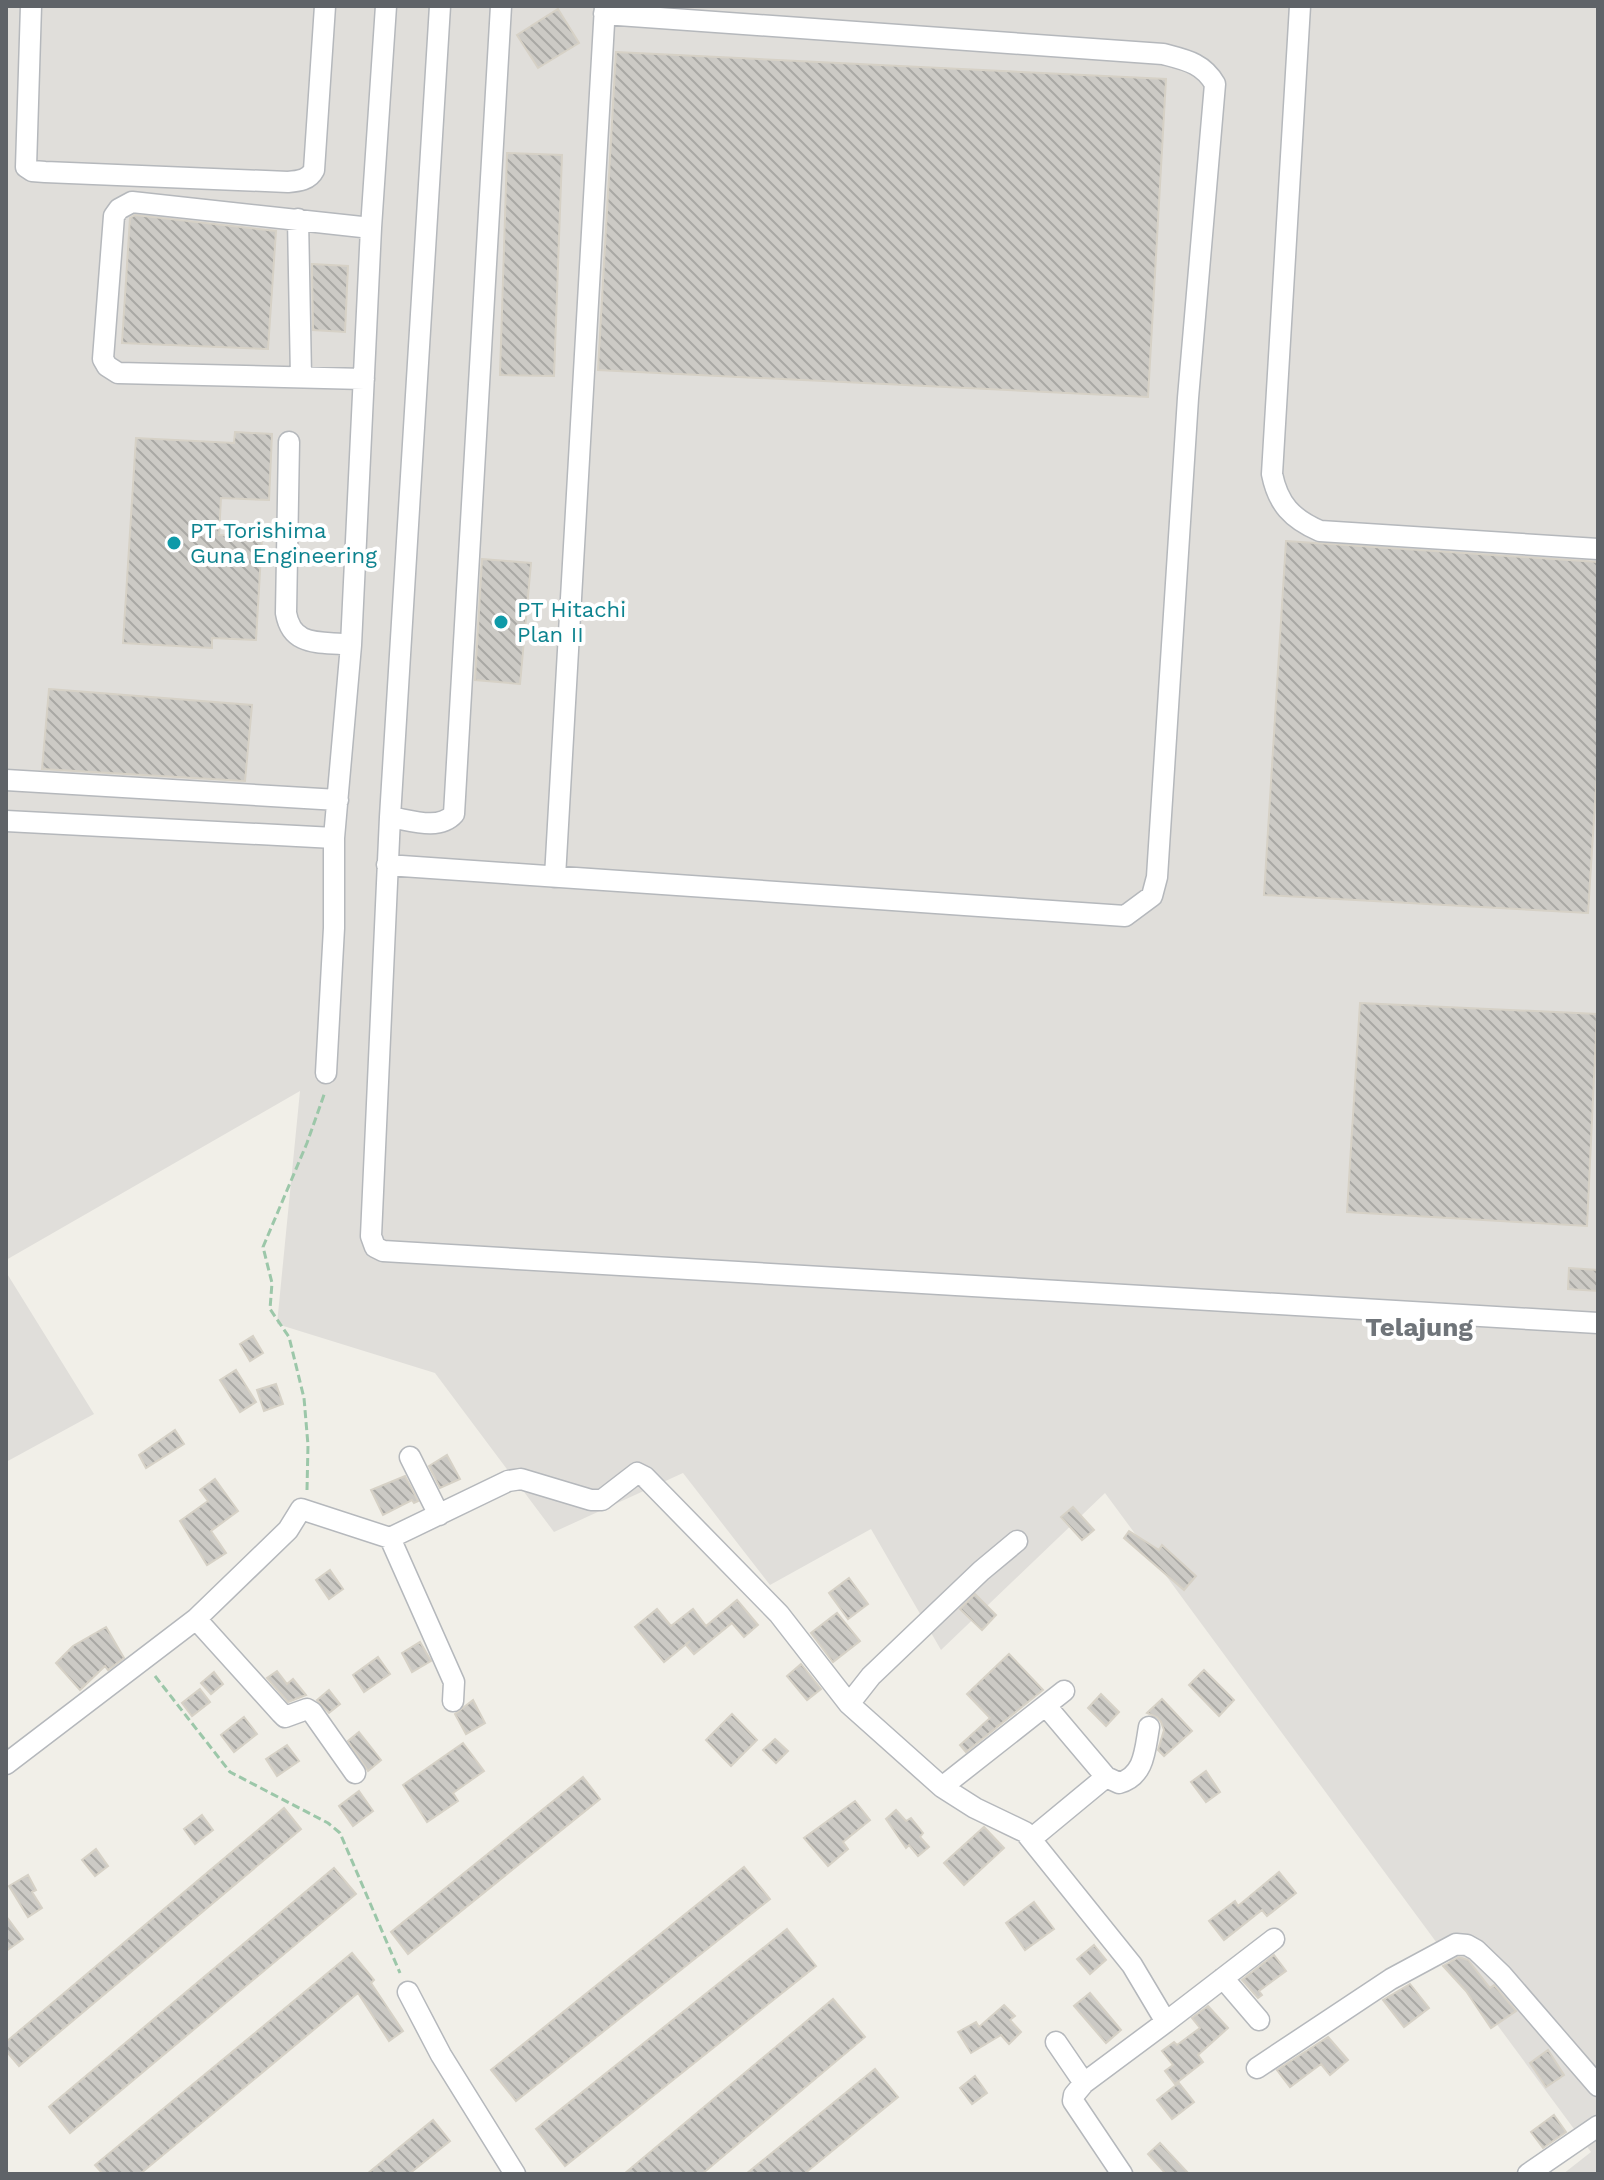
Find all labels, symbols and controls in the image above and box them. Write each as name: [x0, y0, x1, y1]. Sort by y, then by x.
place label: PT Torishima Guna Engineering: [190, 518, 377, 568]
marker: PT Torishima Guna Engineering: [165, 534, 183, 552]
place label: PT Hitachi Plan II: [517, 597, 626, 647]
marker: PT Hitachi Plan II: [492, 613, 510, 631]
district label: Telajung: [1365, 1312, 1473, 1342]

